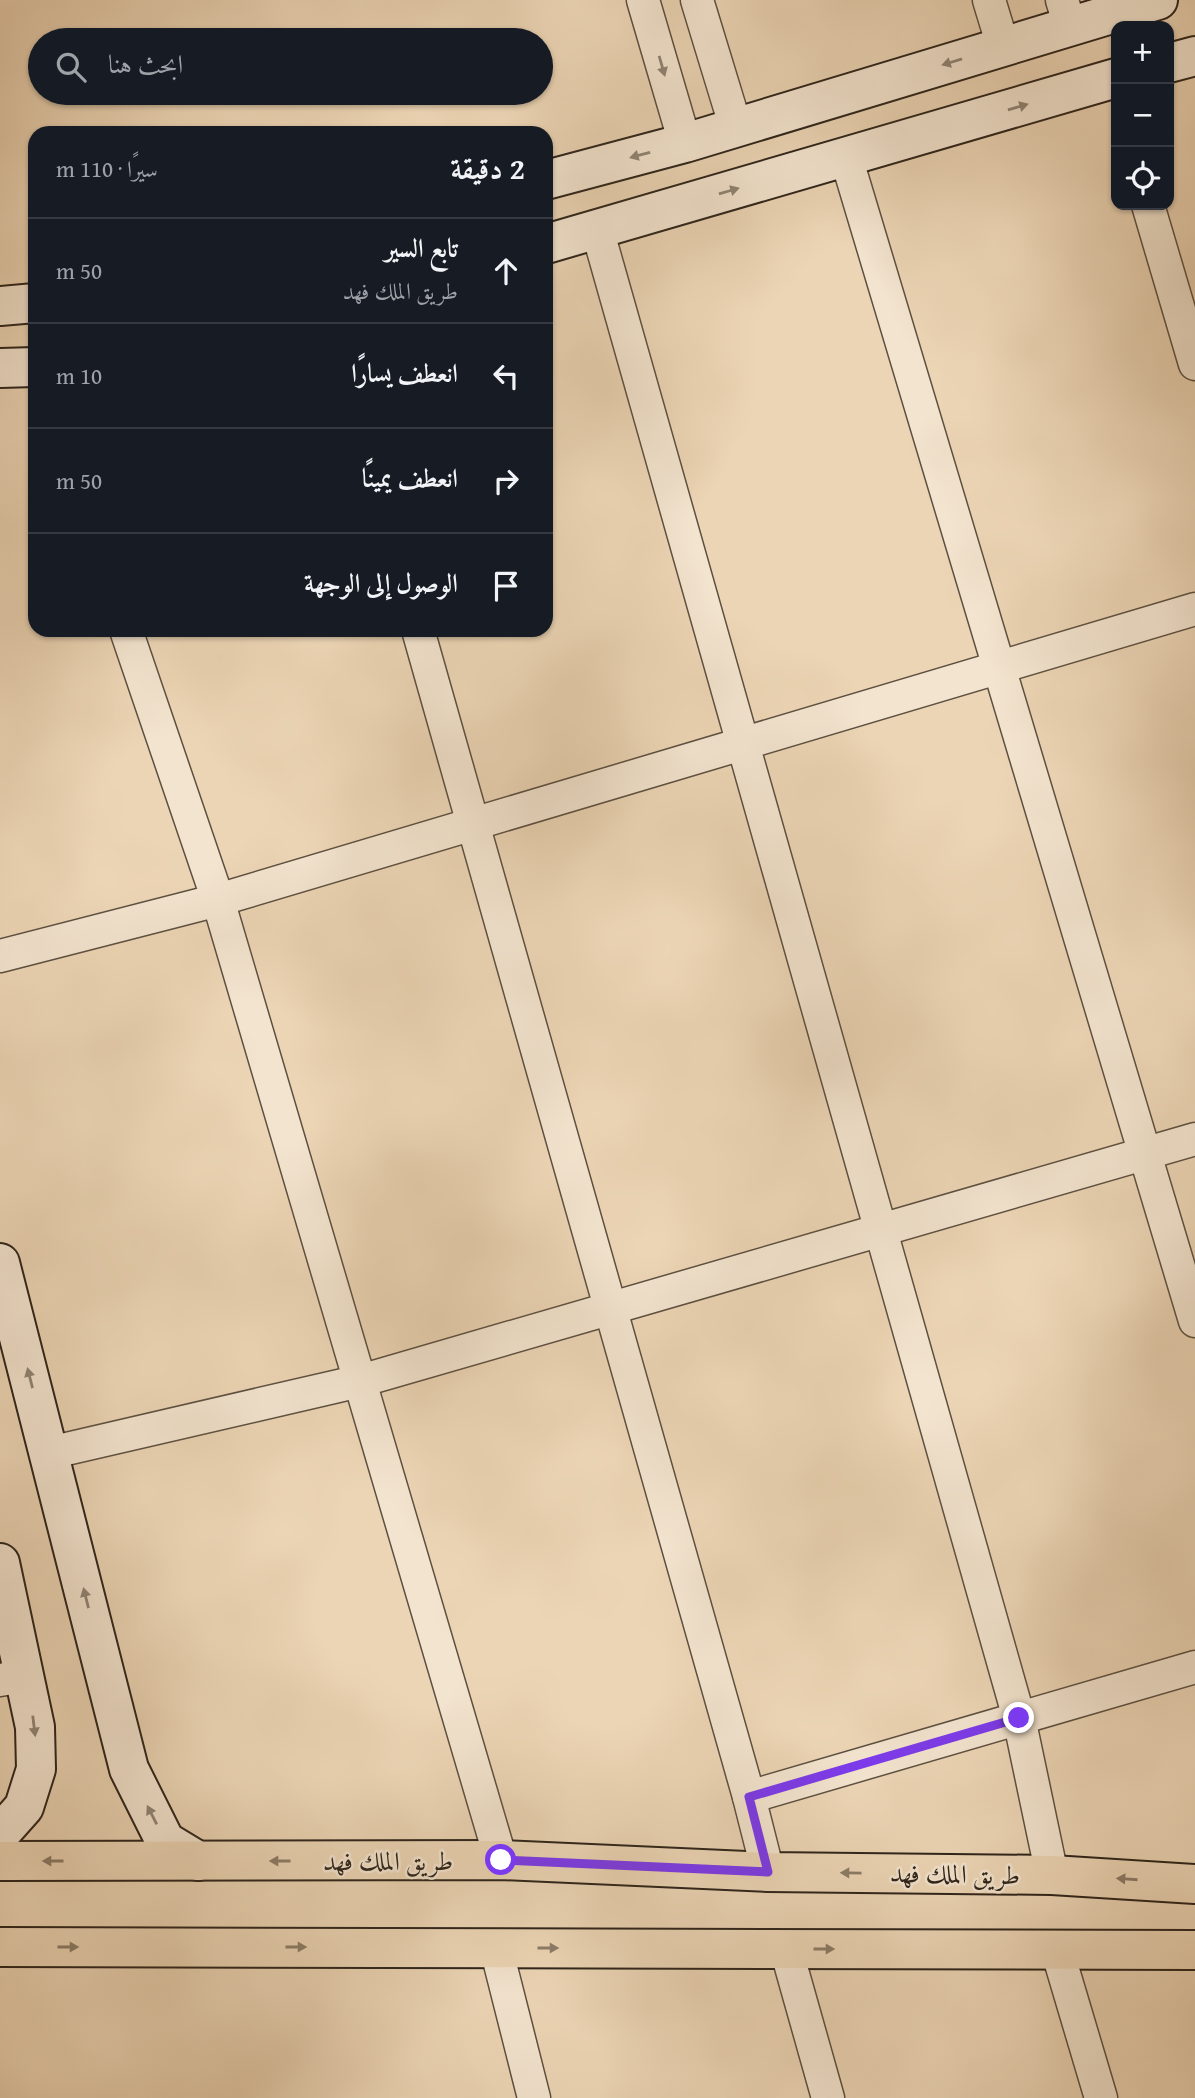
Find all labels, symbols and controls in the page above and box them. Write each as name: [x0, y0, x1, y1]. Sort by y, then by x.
map controls: [1111, 21, 1174, 210]
button: +: [1111, 21, 1174, 84]
search box: [28, 28, 553, 105]
text: ابحث هنا: [108, 44, 183, 83]
icon: search: [52, 48, 90, 86]
one-way arrow: [658, 55, 668, 76]
one-way arrow: [941, 57, 962, 68]
button: −: [1111, 84, 1174, 147]
one-way arrow: [1008, 101, 1029, 111]
text: 2 دقيقة: [450, 146, 525, 190]
button: locate: [1111, 147, 1174, 210]
one-way arrow: [629, 150, 651, 161]
text: سيرًا · 110 m: [56, 152, 158, 185]
one-way arrow: [719, 185, 740, 195]
text: تابع السير: [384, 228, 458, 267]
icon: ahead: [487, 252, 525, 290]
text: 50 m: [56, 254, 102, 287]
text: طريق الملك فهد: [343, 274, 458, 307]
text: انعطف يسارًا: [351, 353, 458, 392]
icon: left: [487, 357, 525, 395]
text: 10 m: [56, 359, 102, 392]
text: انعطف يمينًا: [362, 458, 458, 497]
icon: right: [487, 462, 525, 500]
text: 50 m: [56, 464, 102, 497]
text: الوصول إلى الوجهة: [304, 563, 458, 602]
icon: arrive: [487, 567, 525, 605]
one-way arrow: [24, 1366, 35, 1388]
one-way arrow: [80, 1587, 91, 1609]
route end: [1003, 1702, 1034, 1733]
one-way arrow: [28, 1715, 39, 1737]
one-way arrow: [146, 1805, 157, 1825]
street label: طريق الملك فهد: [323, 1841, 453, 1880]
route start: [485, 1844, 516, 1875]
street label: طريق الملك فهد: [890, 1853, 1020, 1894]
one-way arrow: [42, 1855, 64, 1867]
one-way arrow: [269, 1855, 291, 1867]
one-way arrow: [839, 1867, 861, 1879]
one-way arrow: [1116, 1874, 1138, 1885]
one-way arrow: [57, 1941, 79, 1953]
one-way arrow: [285, 1941, 307, 1953]
one-way arrow: [537, 1942, 559, 1954]
one-way arrow: [813, 1943, 835, 1955]

